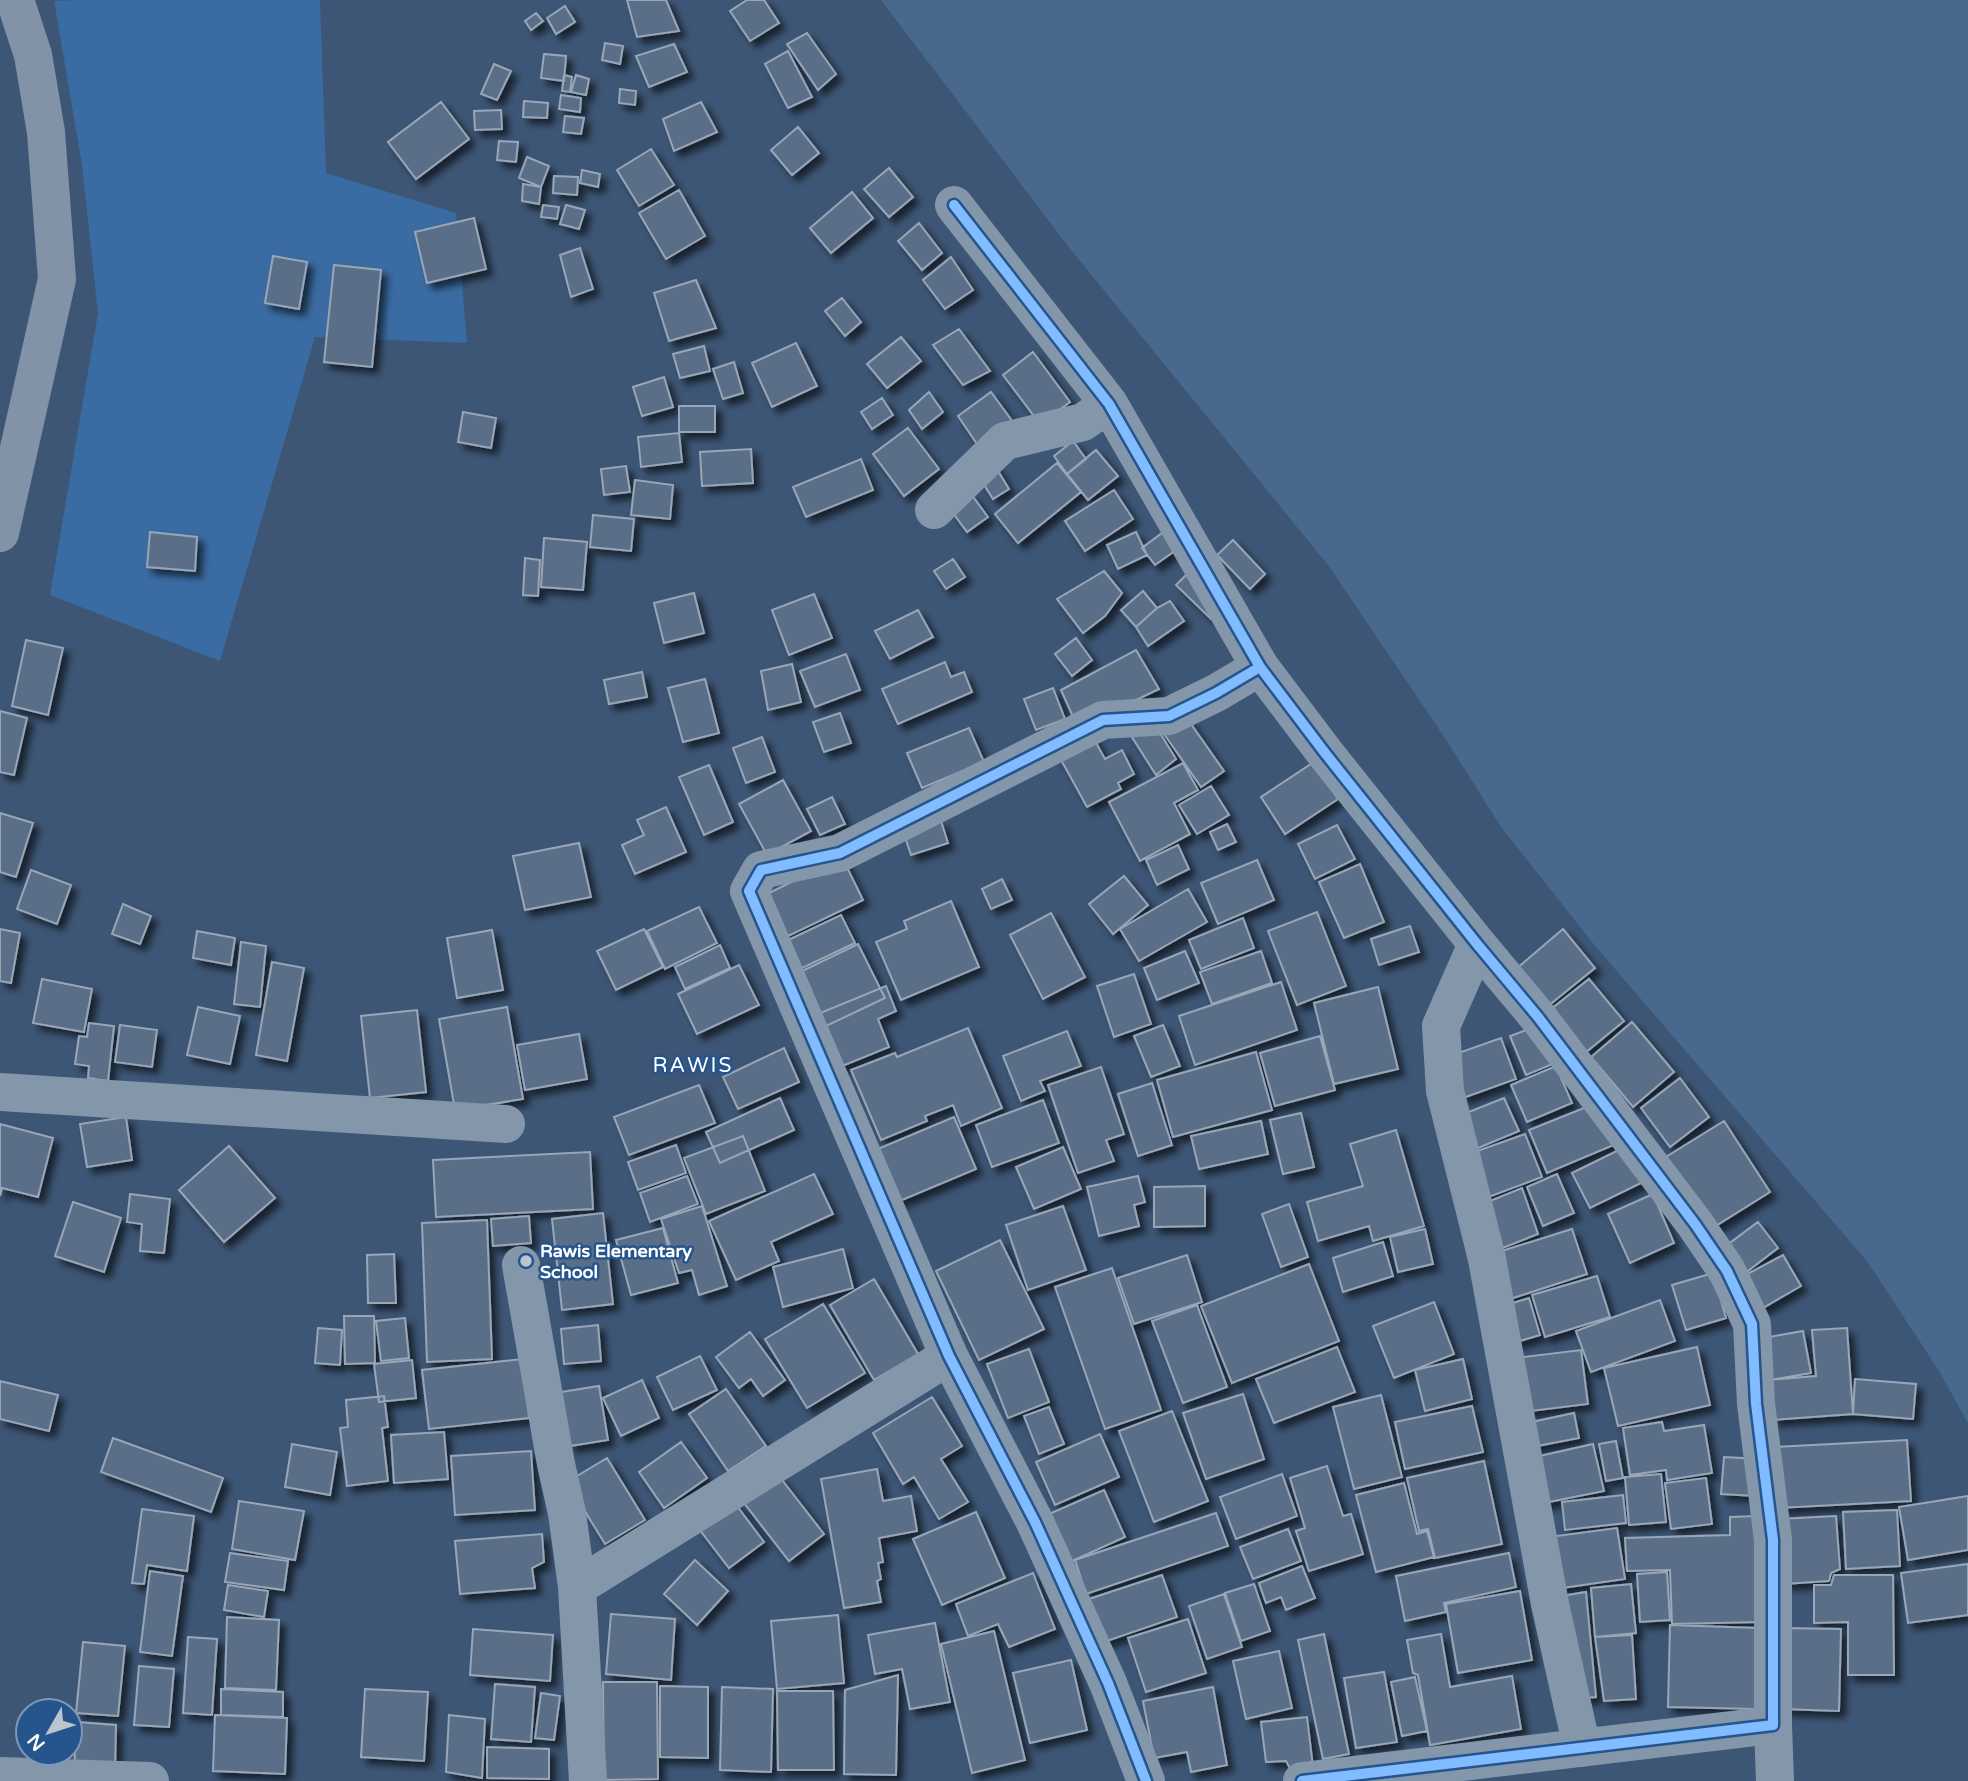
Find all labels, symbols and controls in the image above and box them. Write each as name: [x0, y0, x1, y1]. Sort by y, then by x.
district label: RAWIS: [653, 1053, 733, 1078]
place label: Rawis Elementary School: [540, 1240, 692, 1283]
marker: Rawis Elementary School: [518, 1253, 534, 1269]
north arrow: [14, 1697, 84, 1767]
text: N: [23, 1729, 50, 1755]

